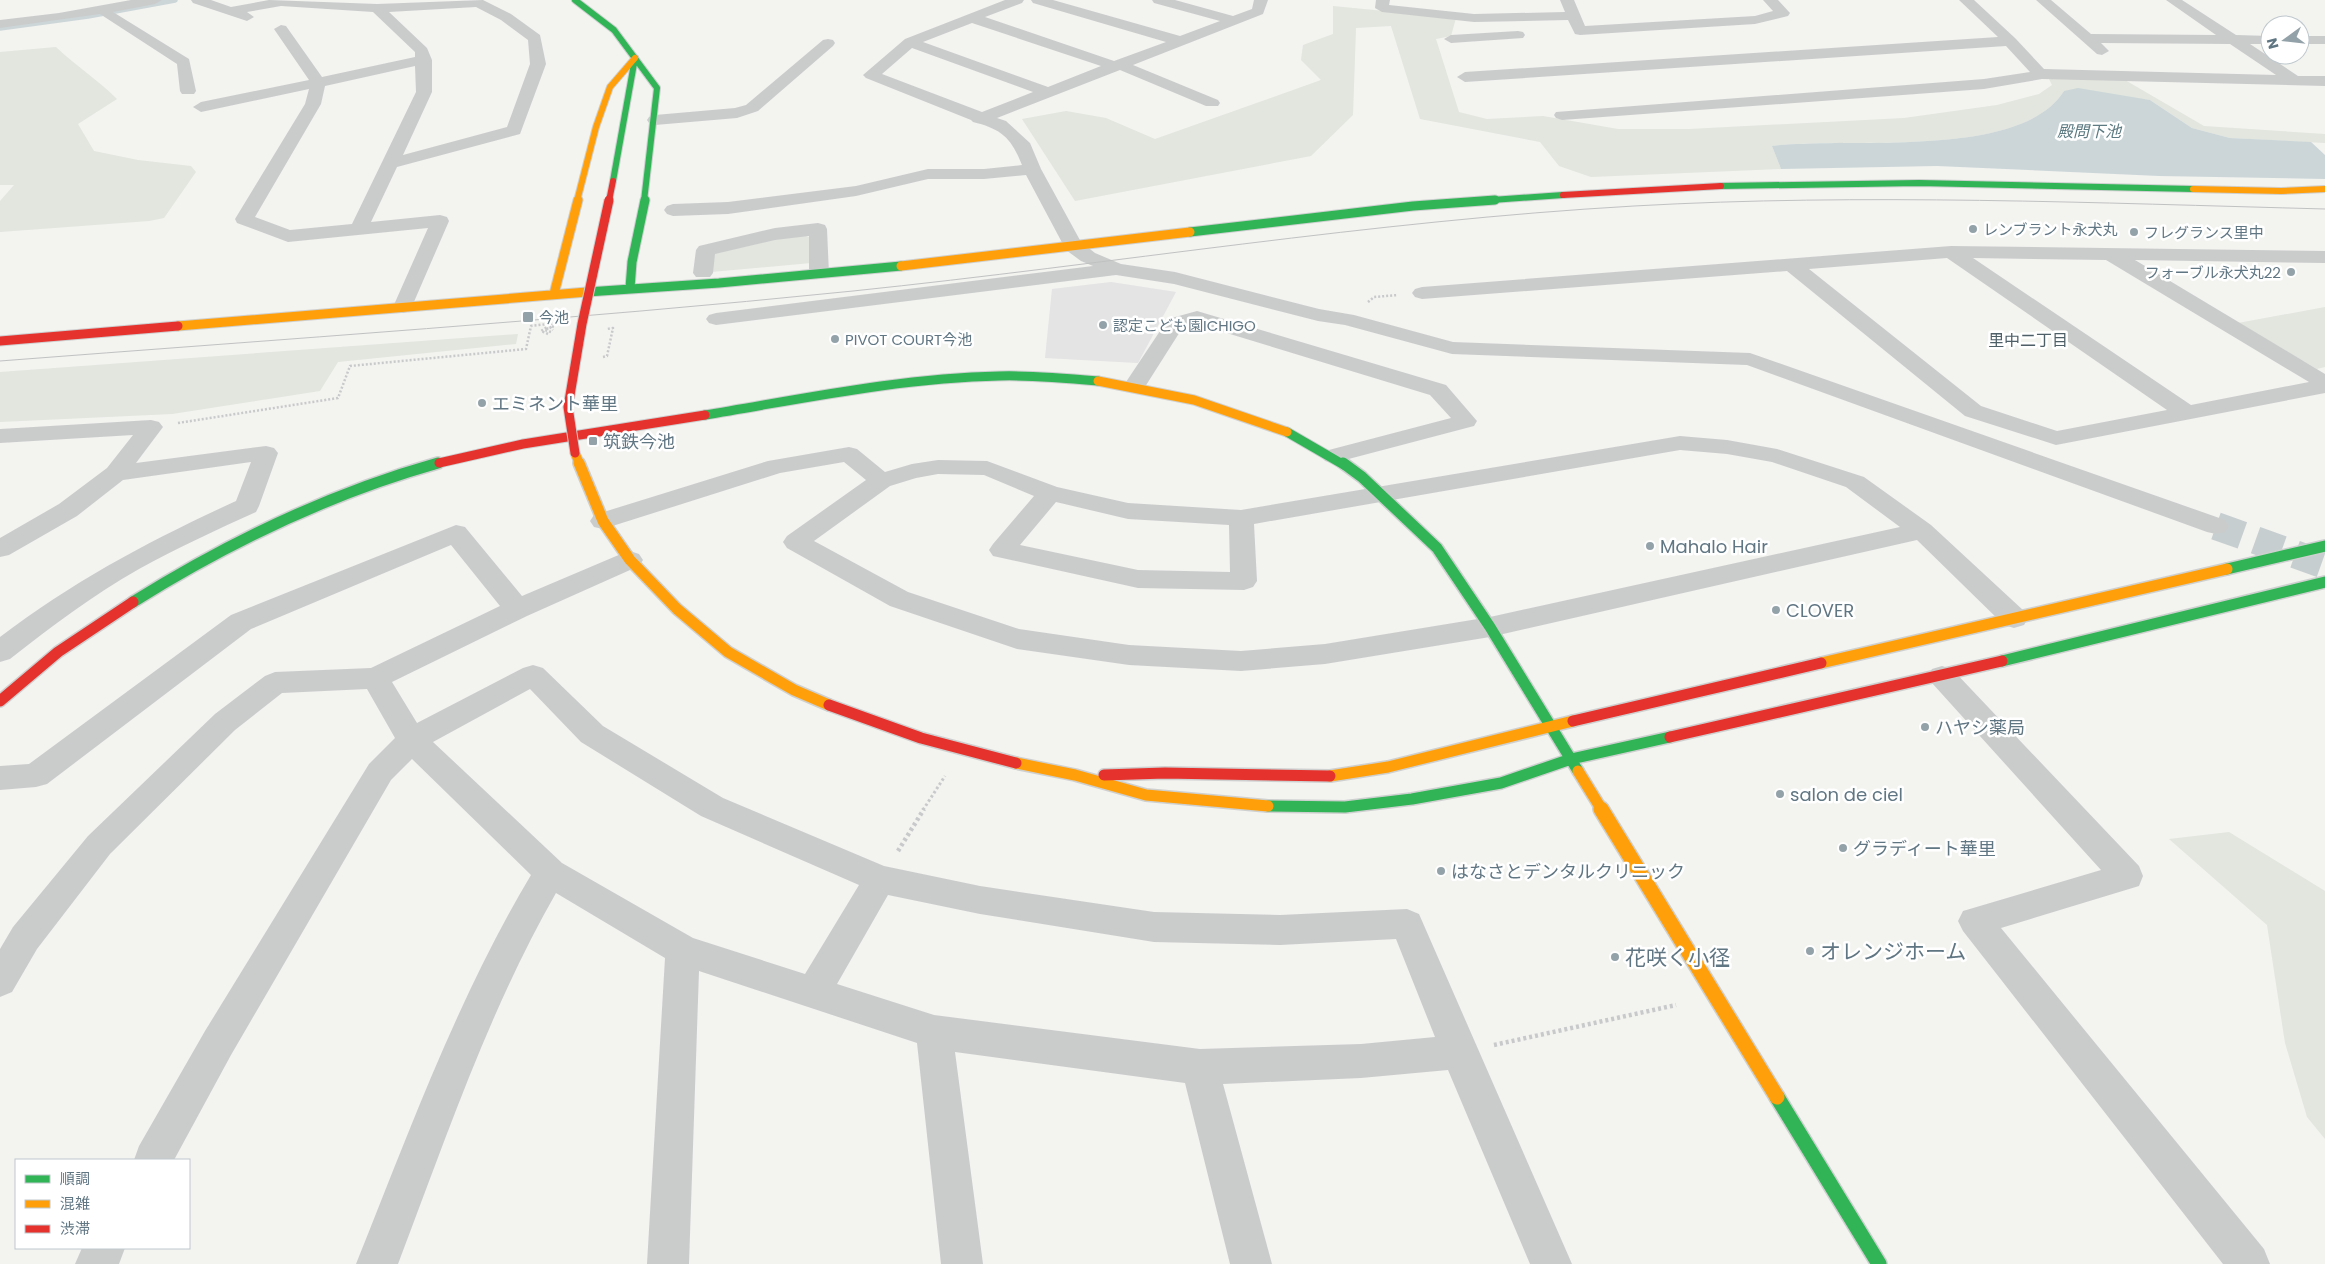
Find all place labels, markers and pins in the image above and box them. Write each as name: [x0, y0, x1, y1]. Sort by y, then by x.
place label: レンブラント永犬丸: [1983, 219, 2118, 240]
place label: フレグランス里中: [2144, 222, 2264, 243]
marker: レンブラント永犬丸: [1967, 223, 1979, 235]
marker: フレグランス里中: [2128, 226, 2140, 238]
place label: フォーブル永犬丸22: [2145, 262, 2281, 283]
marker: フォーブル永犬丸22: [2285, 266, 2297, 278]
place label: 今池: [539, 307, 569, 328]
marker: 今池: [521, 310, 535, 324]
place label: 認定こども園ICHIGO: [1113, 315, 1256, 336]
marker: 認定こども園ICHIGO: [1097, 319, 1109, 331]
place label: PIVOT COURT今池: [845, 329, 972, 350]
marker: PIVOT COURT今池: [829, 333, 841, 345]
place label: エミネント華里: [492, 391, 618, 416]
marker: エミネント華里: [476, 397, 488, 409]
place label: 筑鉄今池: [603, 429, 675, 454]
marker: 筑鉄今池: [587, 435, 599, 447]
place label: Mahalo Hair: [1660, 534, 1768, 559]
marker: Mahalo Hair: [1644, 540, 1656, 552]
place label: CLOVER: [1786, 598, 1854, 623]
marker: CLOVER: [1770, 604, 1782, 616]
place label: ハヤシ薬局: [1935, 715, 2025, 740]
marker: ハヤシ薬局: [1919, 721, 1931, 733]
place label: salon de ciel: [1790, 782, 1903, 807]
marker: salon de ciel: [1774, 788, 1786, 800]
place label: グラディート華里: [1853, 836, 1996, 861]
marker: グラディート華里: [1837, 842, 1849, 854]
place label: はなさとデンタルクリニック: [1451, 859, 1685, 884]
marker: はなさとデンタルクリニック: [1435, 865, 1447, 877]
place label: オレンジホーム: [1820, 937, 1966, 966]
place label: 花咲く小径: [1625, 943, 1730, 972]
marker: オレンジホーム: [1804, 945, 1816, 957]
marker: 花咲く小径: [1609, 951, 1621, 963]

